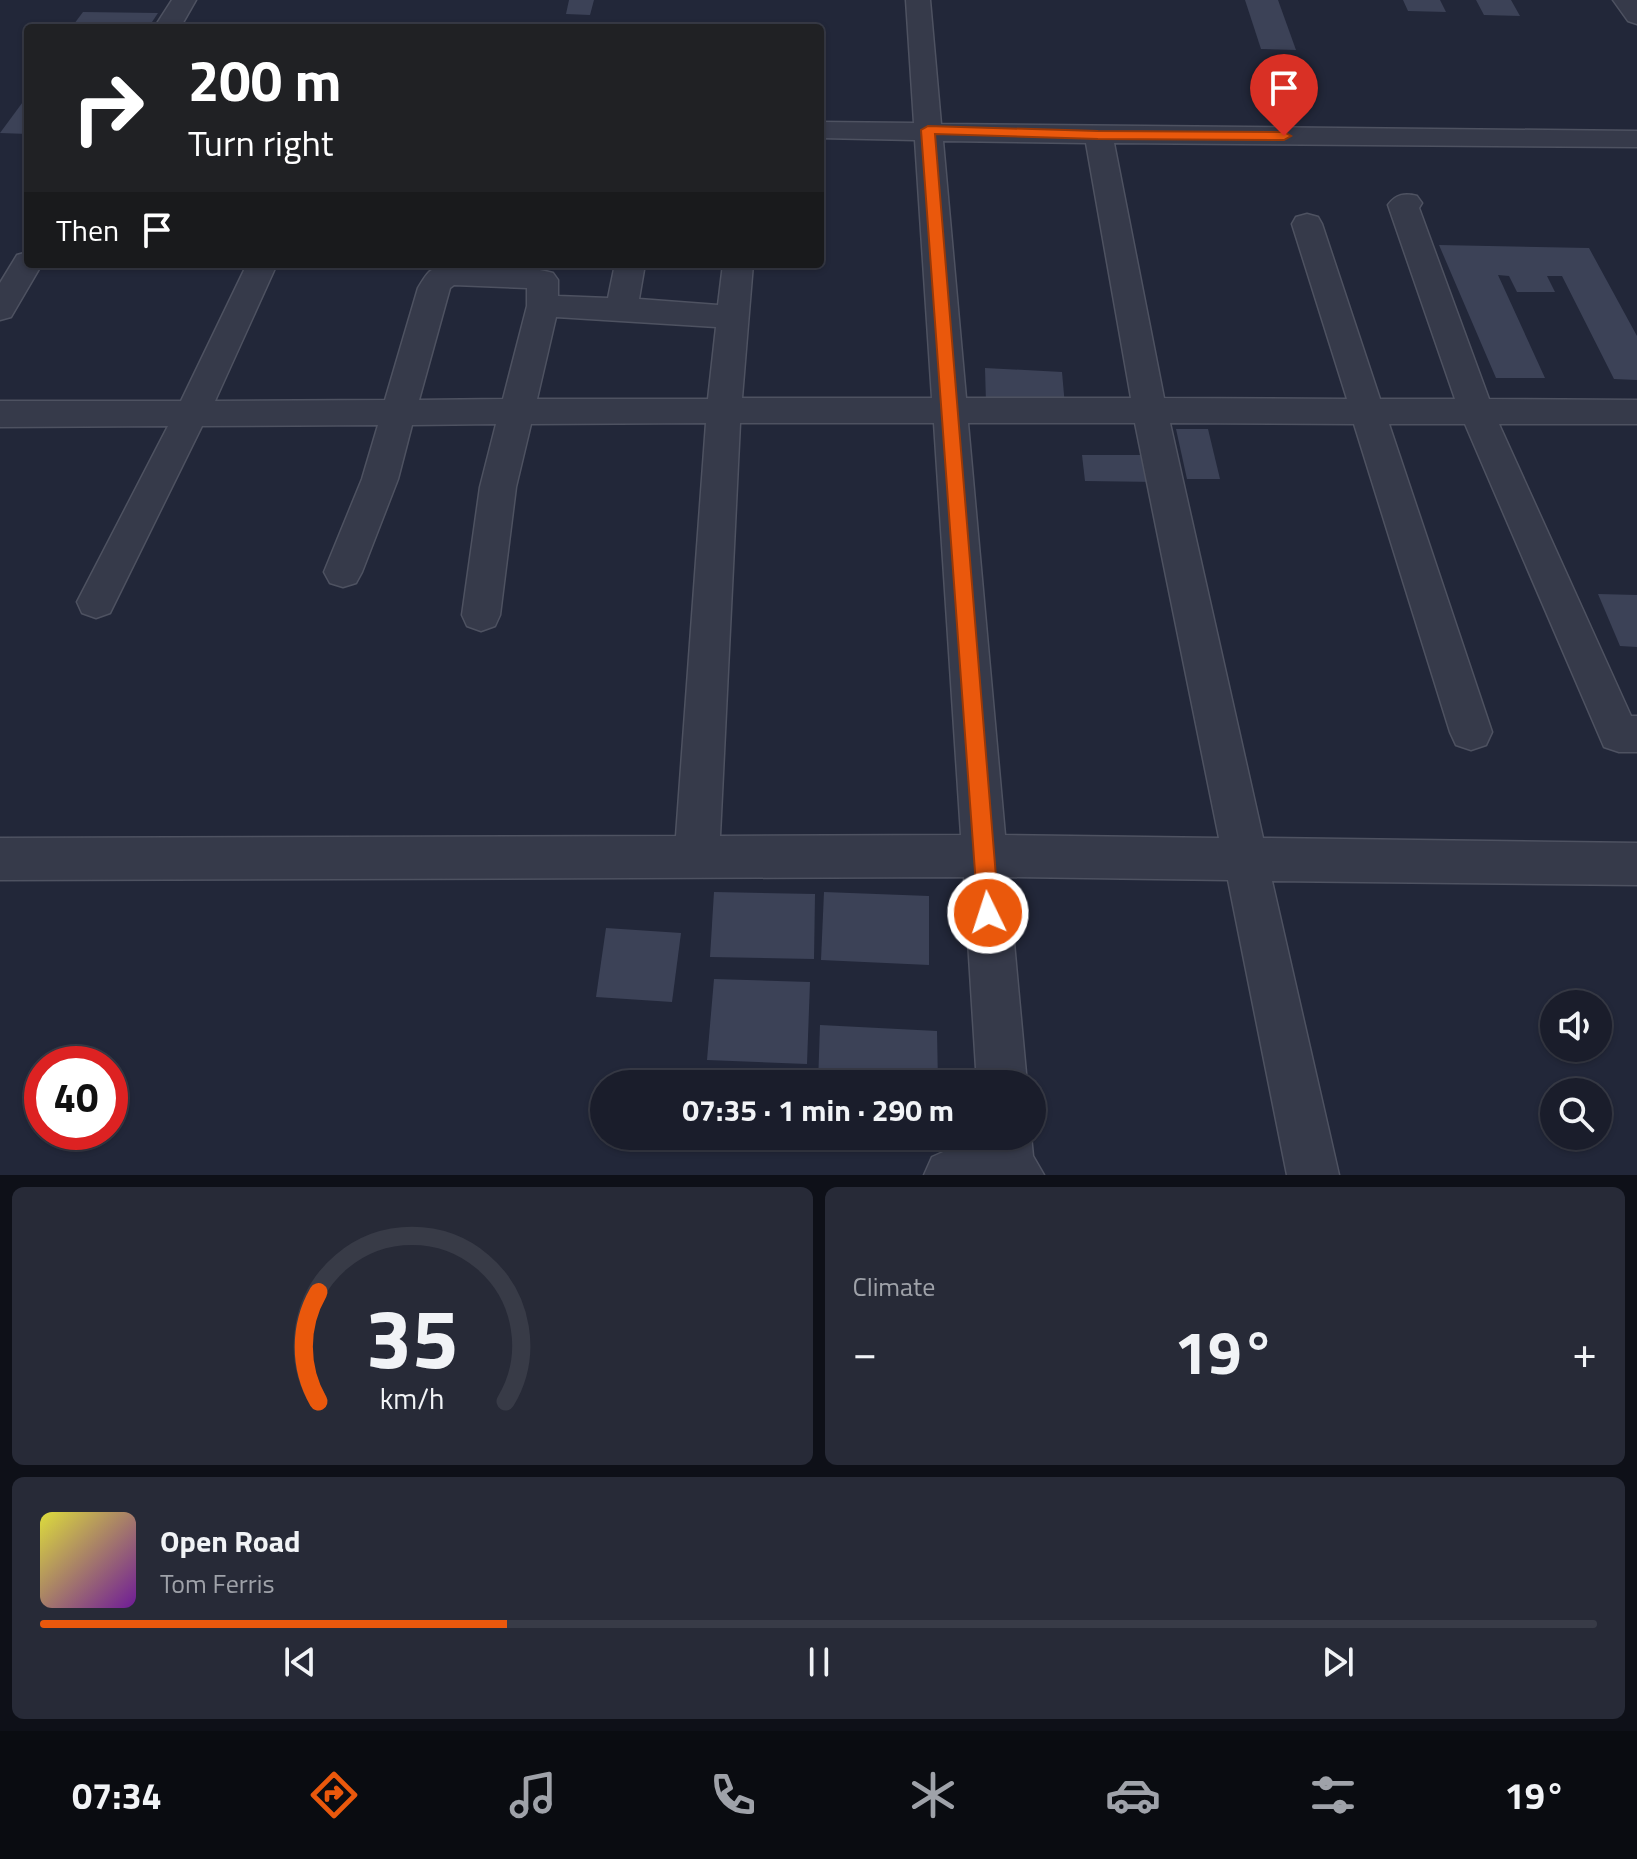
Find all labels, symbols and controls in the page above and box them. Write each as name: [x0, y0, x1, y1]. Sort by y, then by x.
text: 200 m: [188, 38, 341, 123]
pin: [1250, 54, 1318, 136]
icon: right: [56, 56, 160, 160]
icon: arrive: [1262, 66, 1306, 110]
text: Turn right: [188, 115, 333, 170]
text: Then: [56, 207, 119, 253]
icon: arrive: [135, 208, 179, 252]
position arrow: [946, 871, 1030, 955]
map controls: [1540, 990, 1612, 1150]
button: sound: [1540, 990, 1612, 1062]
speed limit sign: 40: [24, 1046, 128, 1150]
button: search: [1540, 1078, 1612, 1150]
text: 07:35 · 1 min · 290 m: [682, 1087, 954, 1133]
text: Climate: [853, 1267, 935, 1306]
text: 35: [366, 1274, 459, 1400]
text: 19°: [1174, 1306, 1275, 1397]
text: −: [853, 1318, 877, 1385]
text: +: [1572, 1318, 1597, 1385]
text: km/h: [380, 1377, 445, 1420]
text: Open Road: [160, 1518, 301, 1564]
text: Tom Ferris: [160, 1564, 275, 1603]
icon: previous: [278, 1640, 322, 1684]
icon: pause: [797, 1640, 841, 1684]
icon: next: [1316, 1640, 1360, 1684]
icon: directions: [306, 1767, 362, 1823]
icon: music: [505, 1767, 561, 1823]
icon: phone: [705, 1767, 761, 1823]
icon: climate: [905, 1767, 961, 1823]
icon: car: [1105, 1767, 1161, 1823]
icon: filters: [1305, 1767, 1361, 1823]
text: 07:34: [72, 1768, 162, 1823]
text: 19°: [1505, 1768, 1565, 1823]

